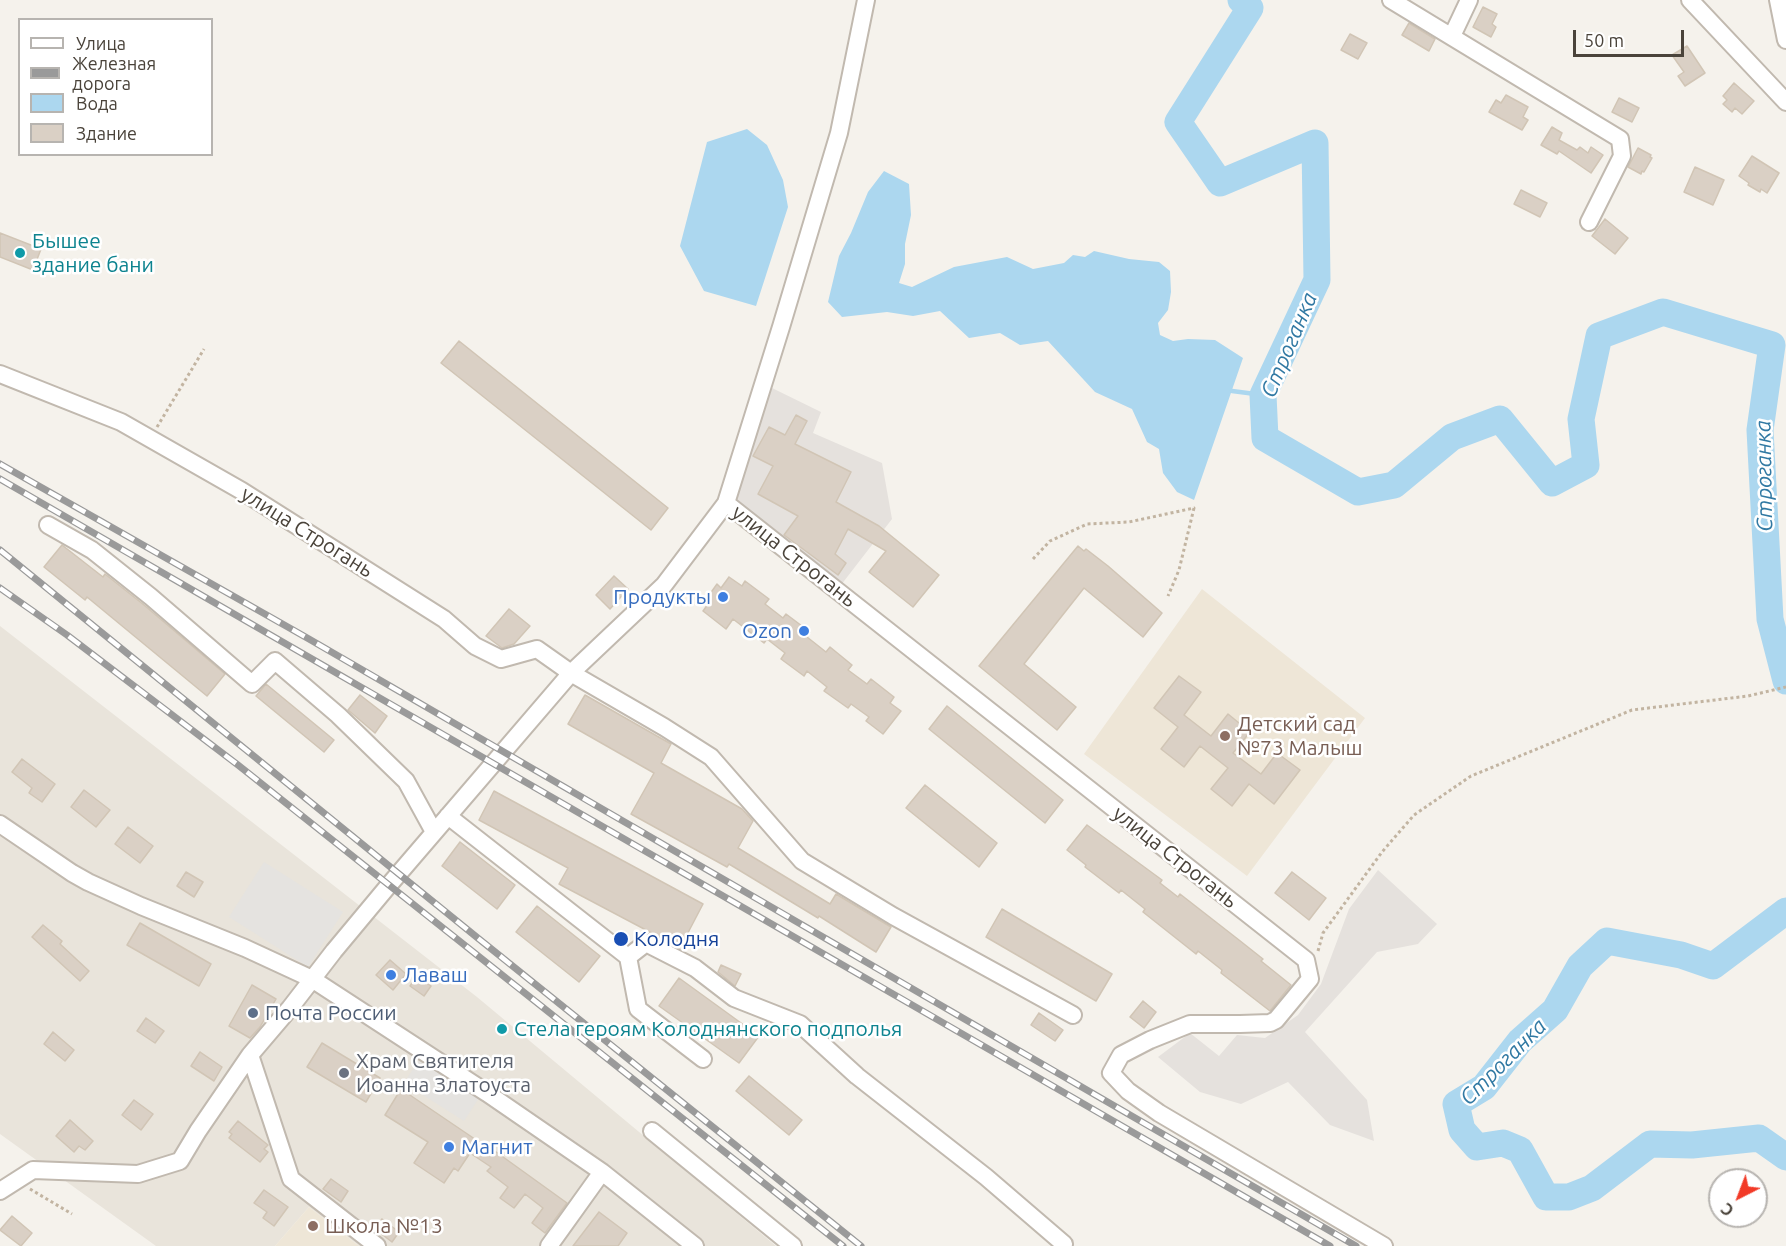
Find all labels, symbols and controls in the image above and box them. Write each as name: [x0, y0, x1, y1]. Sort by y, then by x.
legend: [18, 18, 213, 156]
scale bar: [1576, 18, 1687, 56]
text: 50 m: [1584, 30, 1624, 50]
text: Улица: [76, 33, 126, 53]
text: Железная дорога: [72, 53, 156, 93]
text: Вода: [76, 93, 118, 113]
text: Здание: [76, 123, 137, 143]
place label: Бышее здание бани: [32, 228, 154, 278]
marker: Бышее здание бани: [13, 246, 27, 260]
water label: Строганка: [1255, 288, 1323, 402]
water label: Строганка: [1750, 420, 1778, 532]
street label: улица Строгань: [236, 481, 378, 583]
street label: улица Строгань: [727, 500, 861, 612]
place label: Продукты: [613, 584, 711, 610]
marker: Продукты: [716, 590, 730, 604]
place label: Ozon: [742, 618, 792, 644]
marker: Ozon: [797, 624, 811, 638]
place label: Детский сад №73 Малыш: [1237, 711, 1363, 761]
marker: Детский сад №73 Малыш: [1218, 729, 1232, 743]
street label: улица Строгань: [1108, 801, 1242, 913]
place label: Колодня: [634, 926, 719, 952]
marker: Колодня: [612, 930, 630, 948]
place label: Лаваш: [403, 962, 468, 988]
marker: Лаваш: [384, 968, 398, 982]
place label: Почта России: [265, 1000, 397, 1026]
marker: Почта России: [246, 1006, 260, 1020]
water label: Строганка: [1454, 1013, 1552, 1111]
place label: Стела героям Колоднянского подполья: [514, 1016, 902, 1042]
marker: Стела героям Колоднянского подполья: [495, 1022, 509, 1036]
place label: Храм Святителя Иоанна Златоуста: [356, 1048, 531, 1098]
marker: Храм Святителя Иоанна Златоуста: [337, 1066, 351, 1080]
place label: Магнит: [461, 1134, 533, 1160]
marker: Магнит: [442, 1140, 456, 1154]
north arrow: [1708, 1168, 1768, 1228]
text: С: [1717, 1200, 1737, 1220]
place label: Школа №13: [325, 1213, 443, 1239]
marker: Школа №13: [306, 1219, 320, 1233]

